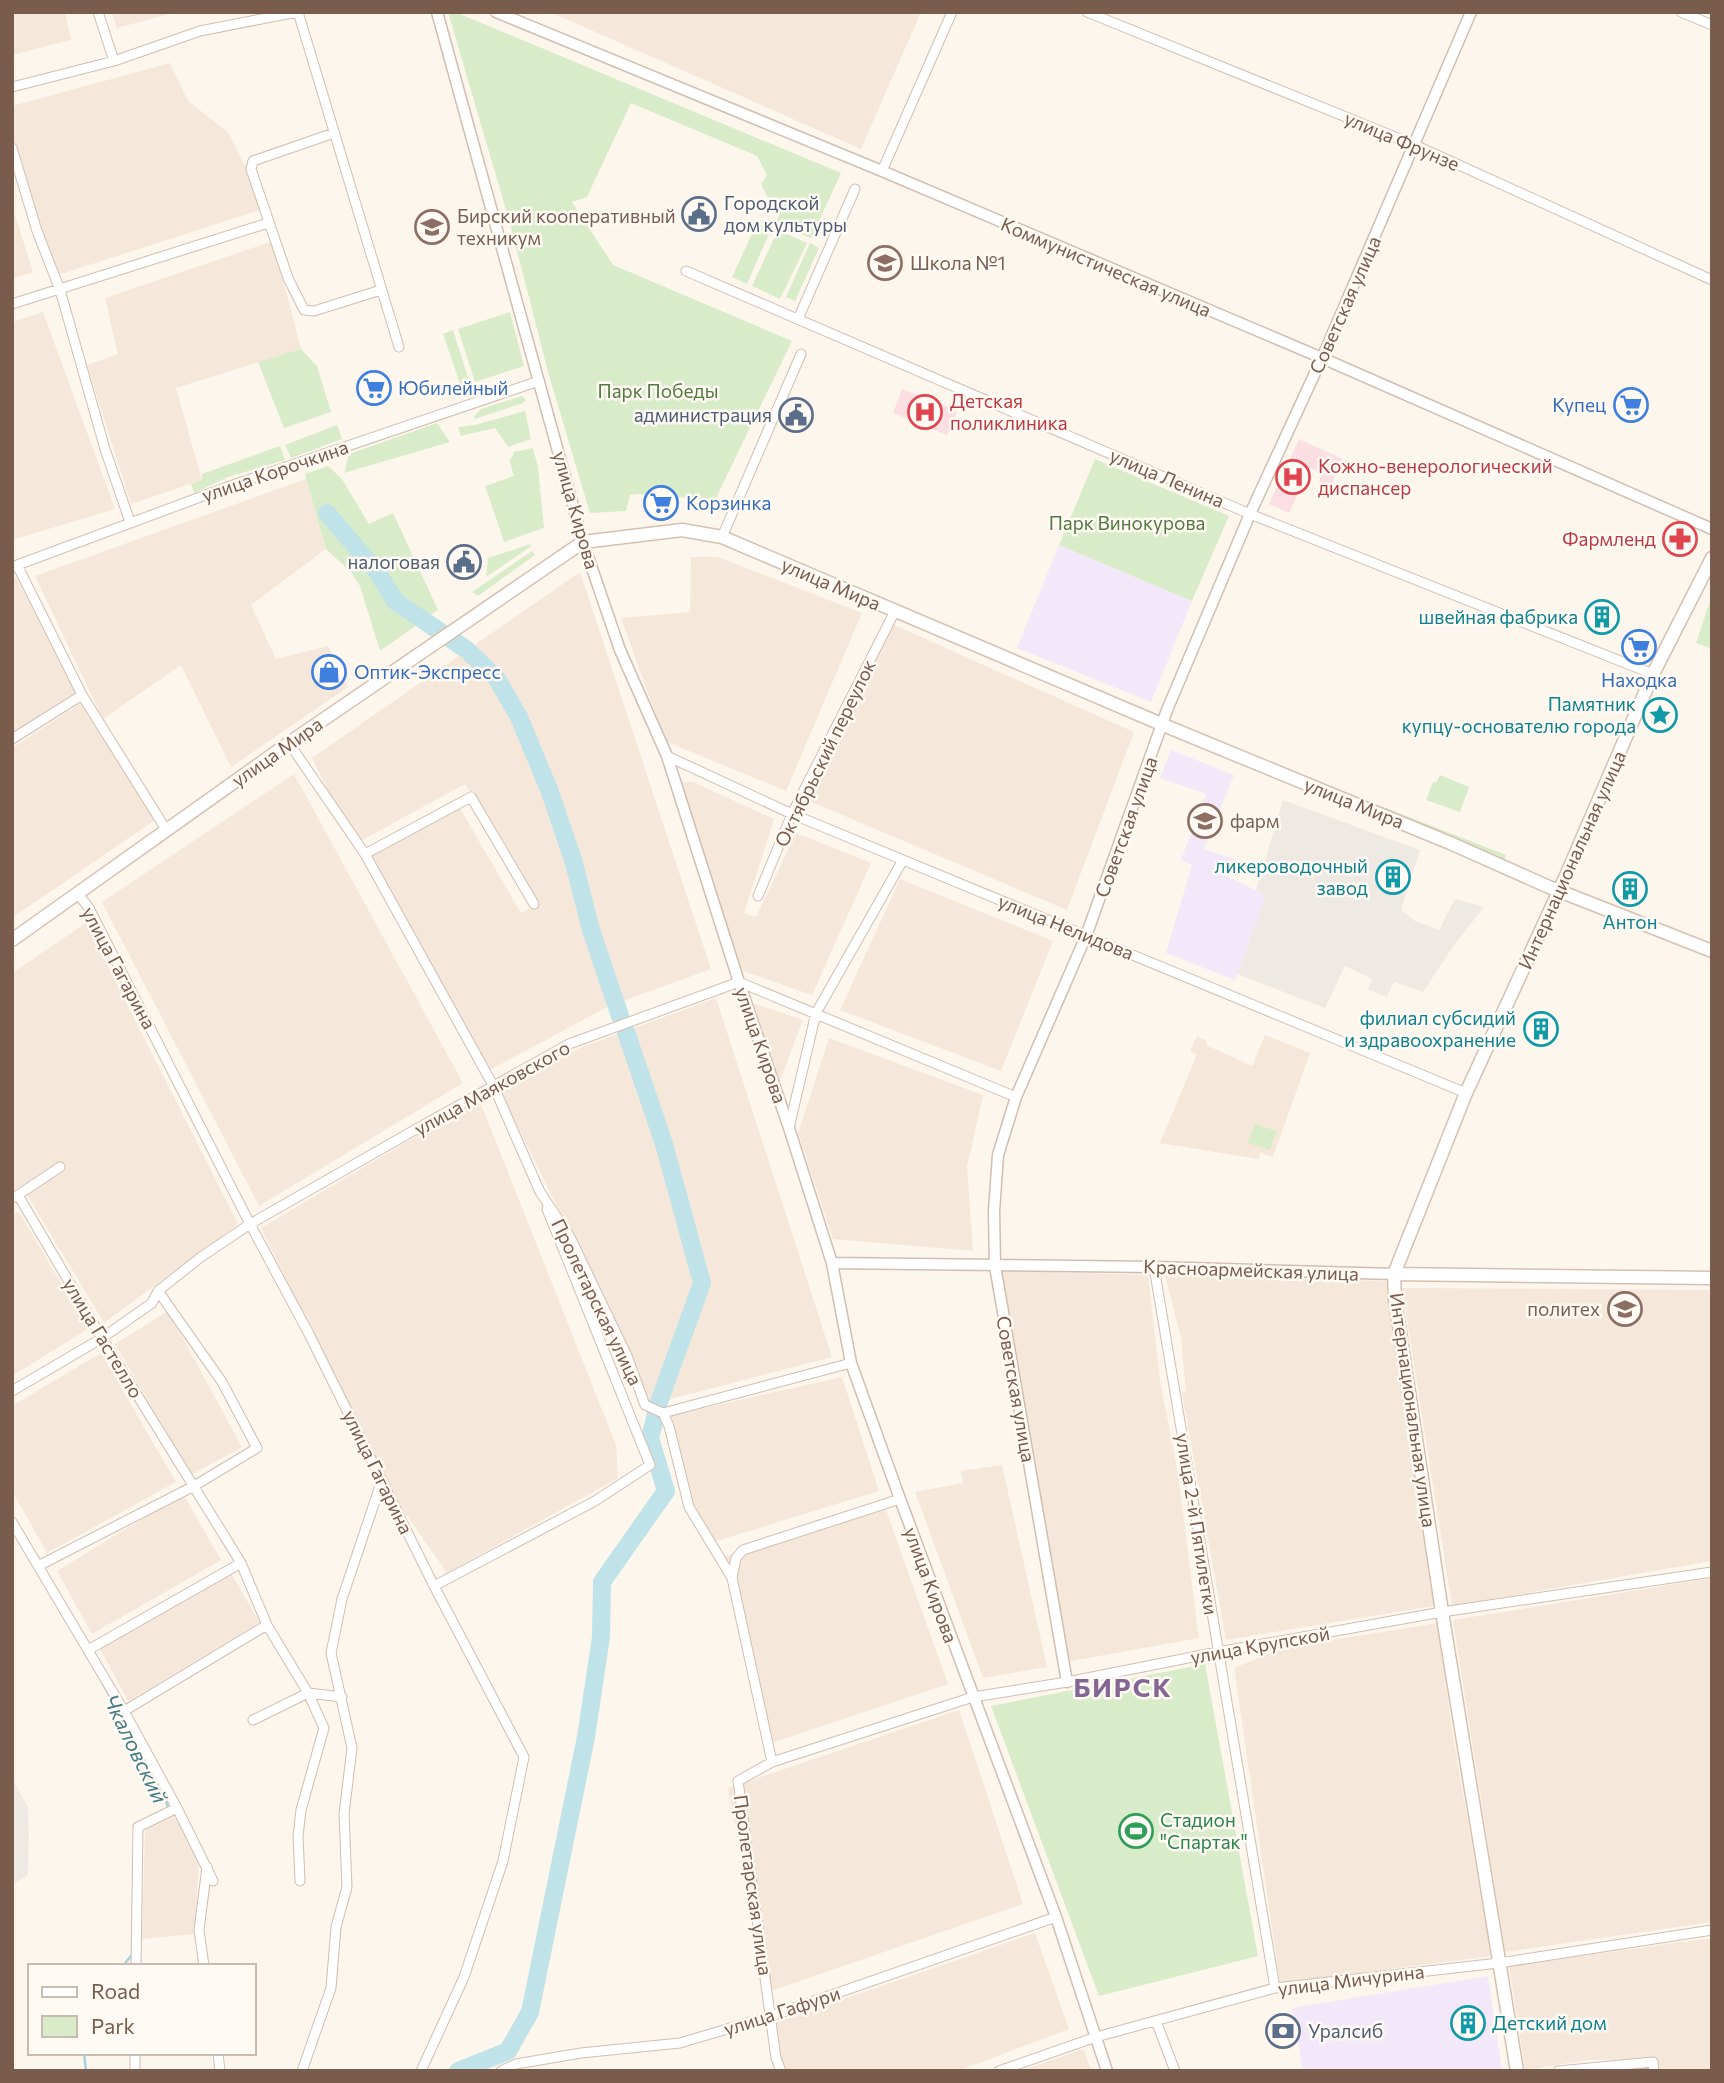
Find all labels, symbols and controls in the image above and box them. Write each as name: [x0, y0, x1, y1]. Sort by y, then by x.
street label: улица Фрунзе: [1341, 106, 1463, 175]
place label: Городской дом культуры: [724, 191, 847, 236]
public building icon: Городской дом культуры: [680, 195, 718, 233]
place label: Бирский кооперативный техникум: [457, 204, 676, 249]
school or university icon: Бирский кооперативный техникум: [413, 208, 451, 246]
street label: Коммунистическая улица: [998, 212, 1215, 321]
street label: Советская улица: [1304, 232, 1385, 377]
school or university icon: Школа №1: [866, 244, 904, 282]
place label: Школа №1: [910, 251, 1006, 274]
supermarket icon: Юбилейный: [355, 369, 393, 407]
place label: Юбилейный: [398, 376, 508, 399]
park label: Парк Победы: [598, 379, 718, 402]
supermarket icon: Купец: [1612, 386, 1650, 424]
place label: Детская поликлиника: [950, 389, 1068, 434]
hospital icon: Детская поликлиника: [906, 393, 944, 431]
place label: Купец: [1552, 393, 1606, 416]
public building icon: администрация: [777, 396, 815, 434]
place label: администрация: [634, 403, 772, 426]
street label: улица Корочкина: [199, 435, 351, 506]
street label: улица Ленина: [1106, 443, 1228, 512]
street label: улица Кирова: [549, 448, 604, 572]
place label: Кожно-венерологический диспансер: [1318, 454, 1553, 499]
hospital icon: Кожно-венерологический диспансер: [1274, 458, 1312, 496]
supermarket icon: Корзинка: [642, 484, 680, 522]
place label: Корзинка: [686, 491, 771, 514]
park label: Парк Винокурова: [1049, 511, 1205, 534]
pharmacy icon: Фармленд: [1661, 520, 1699, 558]
place label: Фармленд: [1562, 527, 1656, 550]
public building icon: налоговая: [445, 543, 483, 581]
place label: налоговая: [348, 550, 440, 573]
street label: улица Мира: [778, 552, 884, 615]
building icon: швейная фабрика: [1583, 598, 1621, 636]
place label: швейная фабрика: [1419, 605, 1578, 628]
supermarket icon: Находка: [1620, 628, 1658, 666]
shop icon: Оптик-Экспресс: [310, 653, 348, 691]
street label: Октябрьский переулок: [769, 655, 880, 850]
place label: Оптик-Экспресс: [354, 660, 501, 683]
place label: Находка: [1601, 668, 1677, 691]
place label: Памятник купцу-основателю города: [1402, 692, 1636, 737]
place icon: Памятник купцу-основателю города: [1641, 696, 1679, 734]
street label: улица Мира: [227, 712, 327, 791]
street label: Интернациональная улица: [1513, 747, 1630, 973]
street label: Советская улица: [1089, 753, 1162, 900]
street label: улица Мира: [1301, 772, 1407, 833]
school or university icon: фарм: [1186, 802, 1224, 840]
place label: фарм: [1230, 809, 1279, 832]
place label: ликероводочный завод: [1215, 854, 1368, 899]
building icon: ликероводочный завод: [1374, 858, 1412, 896]
building icon: Антон: [1611, 870, 1649, 908]
street label: улица Нелидова: [995, 889, 1137, 964]
street label: улица Гагарина: [77, 903, 161, 1033]
place label: Антон: [1603, 910, 1657, 933]
street label: улица Кирова: [731, 984, 792, 1106]
place label: филиал субсидий и здравоохранение: [1344, 1006, 1516, 1051]
building icon: филиал субсидий и здравоохранение: [1522, 1010, 1560, 1048]
street label: улица Маяковского: [410, 1035, 574, 1140]
street label: Пролетарская улица: [547, 1215, 648, 1389]
street label: Красноармейская улица: [1143, 1254, 1359, 1285]
street label: улица Гастелло: [59, 1273, 148, 1402]
school or university icon: политех: [1606, 1290, 1644, 1328]
street label: Интернациональная улица: [1386, 1291, 1441, 1529]
place label: политех: [1527, 1297, 1600, 1320]
street label: Советская улица: [992, 1314, 1041, 1464]
street label: улица Гагарина: [338, 1406, 418, 1538]
street label: улица 2-й Пятилетки: [1172, 1431, 1223, 1616]
street label: улица Кирова: [900, 1524, 963, 1646]
street label: улица Крупской: [1188, 1621, 1331, 1668]
district label: БИРСК: [1073, 1671, 1173, 1702]
water label: Чкаловский: [99, 1690, 173, 1807]
street label: Пролетарская улица: [729, 1793, 778, 1977]
place label: Стадион "Спартак": [1160, 1808, 1248, 1853]
sports icon: Стадион "Спартак": [1117, 1812, 1155, 1850]
street label: улица Мичурина: [1276, 1959, 1425, 2000]
legend: [28, 1964, 256, 2055]
text: Road: [91, 1978, 140, 2003]
street label: улица Гафури: [721, 1981, 843, 2040]
building icon: Детский дом: [1449, 2004, 1487, 2042]
place label: Детский дом: [1492, 2011, 1607, 2034]
bank icon: Уралсиб: [1264, 2012, 1302, 2050]
text: Park: [91, 2013, 135, 2038]
place label: Уралсиб: [1308, 2019, 1383, 2042]

